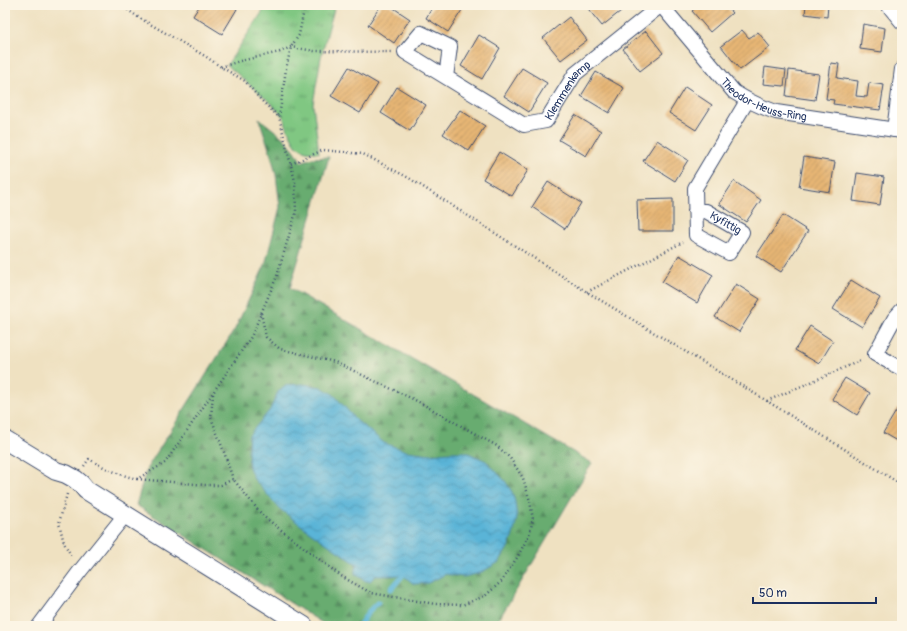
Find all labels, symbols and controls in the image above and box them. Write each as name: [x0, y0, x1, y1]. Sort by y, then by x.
street label: Klemmenkamp: [542, 58, 593, 122]
street label: Theodor-Heuss-Ring: [718, 75, 808, 124]
street label: Kyfittig: [708, 209, 744, 237]
scale bar: [753, 579, 876, 605]
text: 50 m: [759, 586, 787, 601]

